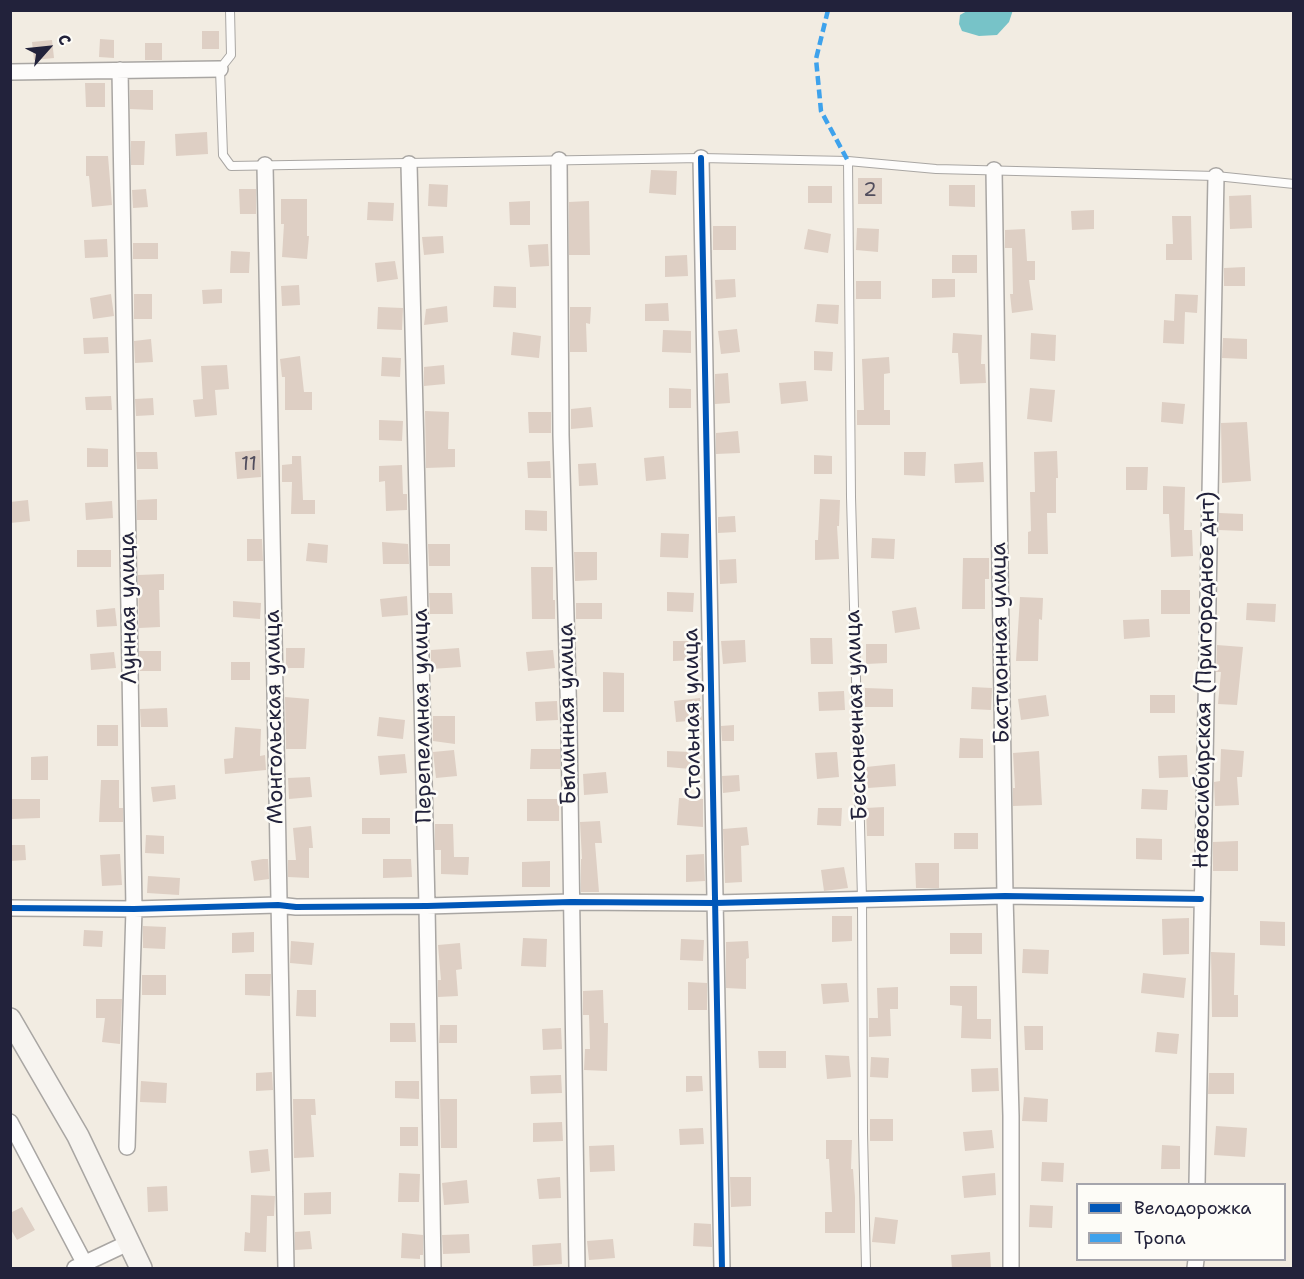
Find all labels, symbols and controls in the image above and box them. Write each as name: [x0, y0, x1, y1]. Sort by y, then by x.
north arrow: [18, 18, 78, 78]
text: С: [53, 30, 76, 49]
house number: 2: [863, 179, 877, 203]
house number: 11: [241, 453, 257, 477]
street label: Новосибирская (Пригородное днт): [1189, 491, 1221, 869]
street label: Лунная улица: [114, 532, 144, 684]
street label: Бастионная улица: [986, 542, 1016, 744]
street label: Перепелиная улица: [408, 608, 438, 824]
street label: Монгольская улица: [260, 609, 290, 825]
street label: Бесконечная улица: [840, 609, 874, 821]
street label: Былинная улица: [553, 623, 583, 805]
street label: Стольная улица: [678, 628, 708, 800]
legend: [1076, 1183, 1286, 1261]
text: Велодорожка: [1134, 1196, 1252, 1220]
text: Тропа: [1134, 1226, 1186, 1250]

